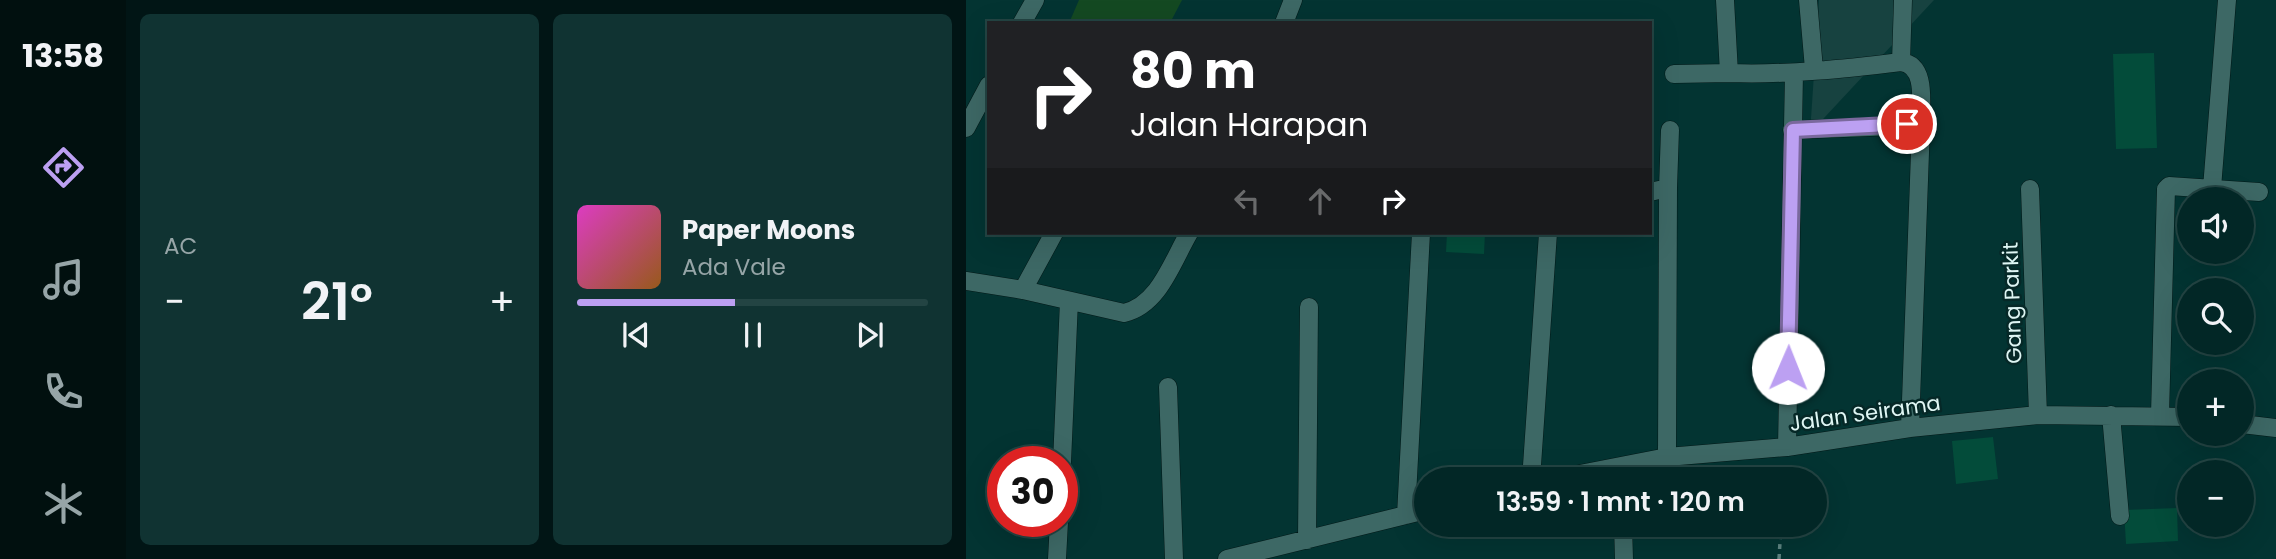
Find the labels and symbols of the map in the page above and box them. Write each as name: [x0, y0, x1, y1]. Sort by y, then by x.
pin: [1877, 94, 1937, 154]
street label: Gang Parkit: [1995, 242, 2029, 364]
position arrow: [1751, 331, 1825, 405]
street label: Jalan Seirama: [1788, 388, 1942, 438]
speed limit sign: 30: [987, 446, 1078, 537]

